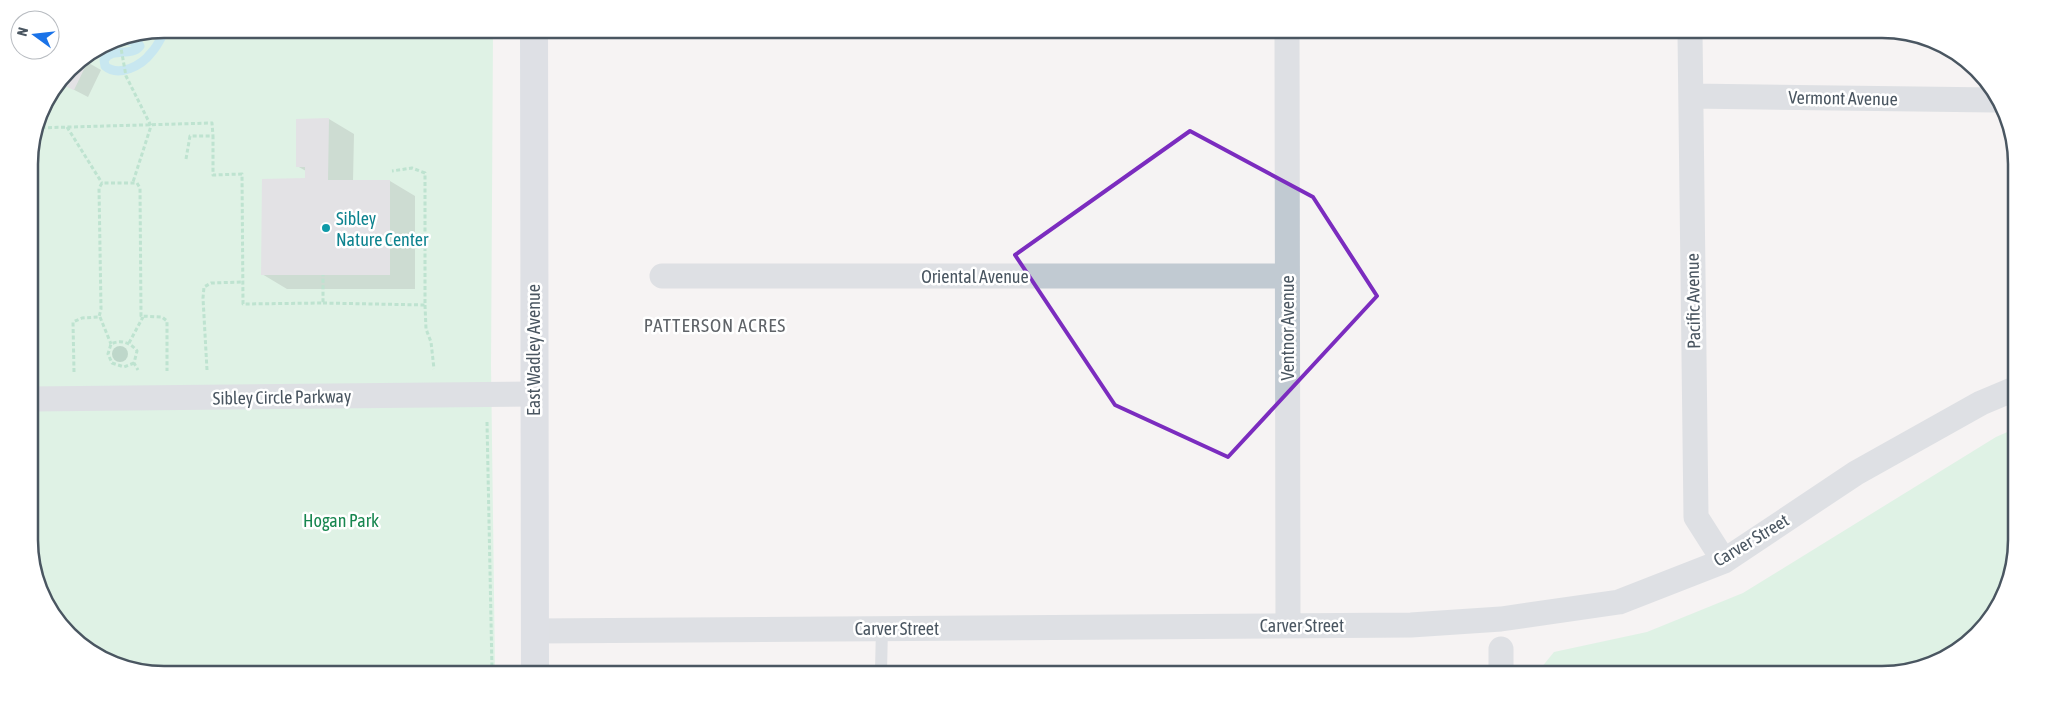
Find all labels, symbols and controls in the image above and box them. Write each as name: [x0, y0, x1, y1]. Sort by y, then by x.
north arrow: [10, 10, 60, 60]
text: N: [14, 26, 31, 38]
street label: Vermont Avenue: [1788, 87, 1898, 109]
place label: Sibley Nature Center: [336, 208, 429, 250]
marker: Sibley Nature Center: [320, 222, 332, 234]
street label: Pacific Avenue: [1682, 253, 1704, 349]
street label: Oriental Avenue: [921, 266, 1029, 287]
street label: Ventnor Avenue: [1277, 275, 1298, 381]
street label: East Wadley Avenue: [523, 284, 544, 416]
district label: PATTERSON ACRES: [644, 314, 786, 336]
street label: Sibley Circle Parkway: [213, 385, 351, 409]
street label: Carver Street: [1709, 509, 1793, 571]
park label: Hogan Park: [303, 510, 379, 531]
street label: Carver Street: [1260, 615, 1344, 636]
street label: Carver Street: [855, 618, 939, 639]

